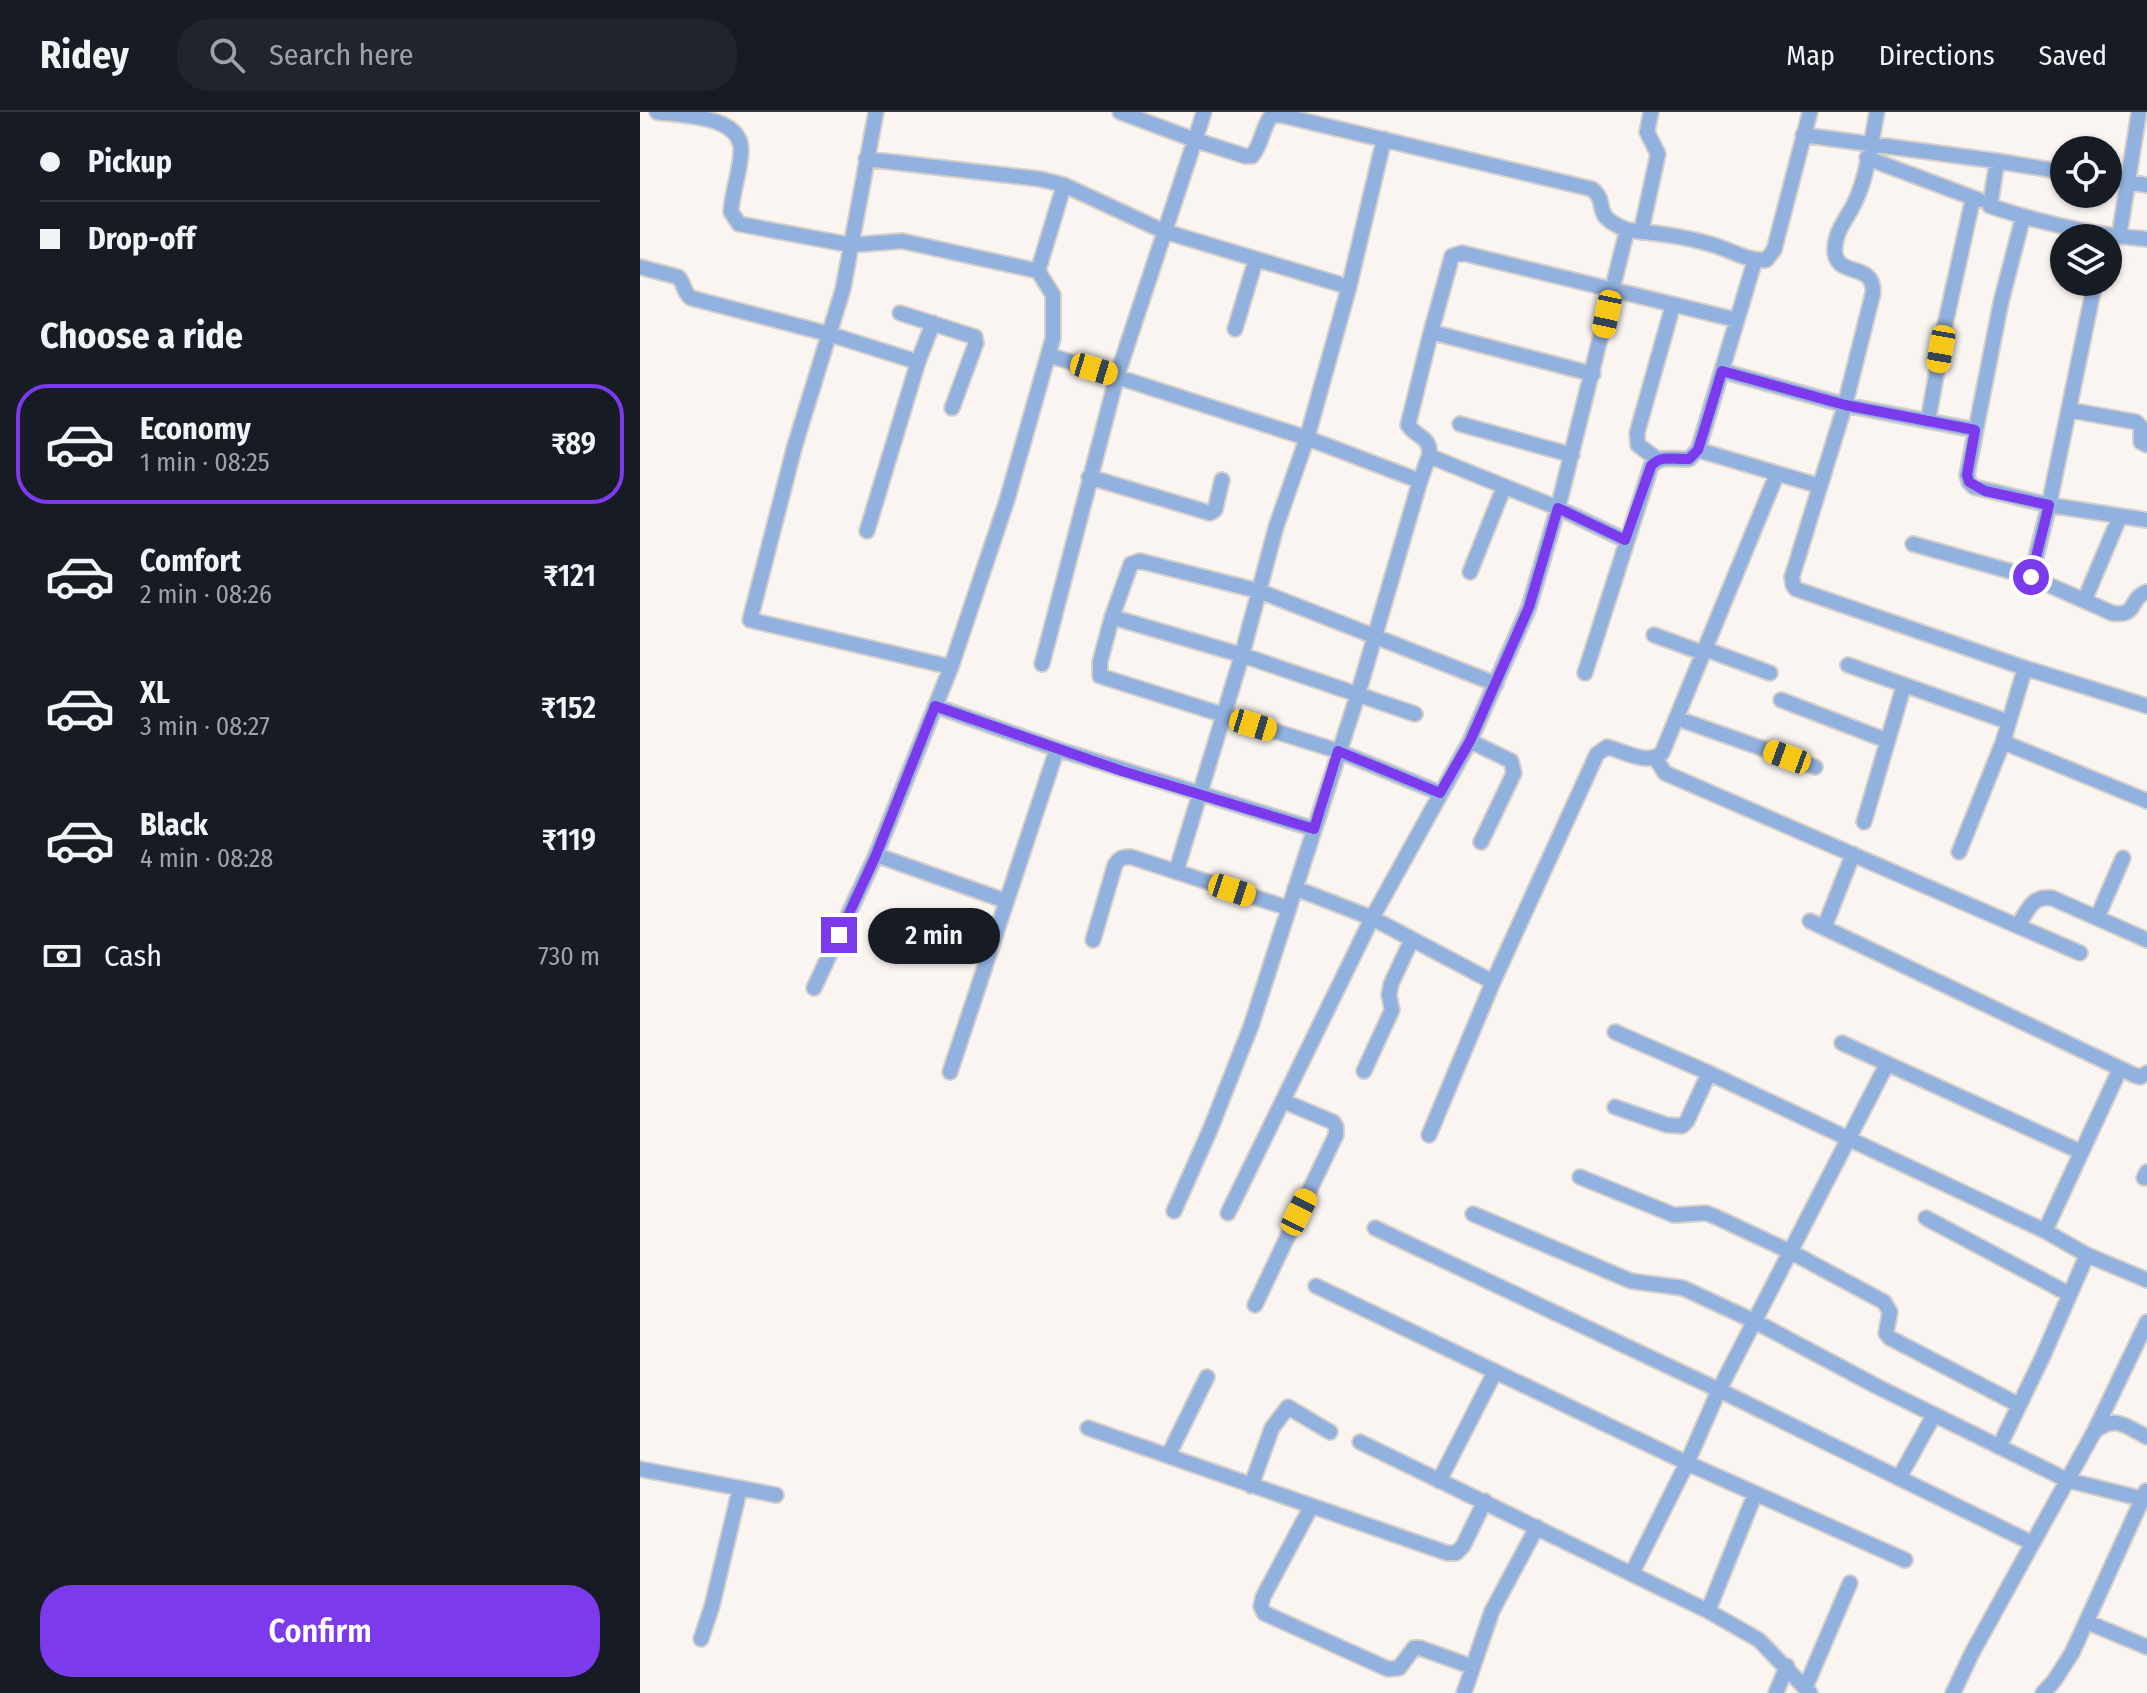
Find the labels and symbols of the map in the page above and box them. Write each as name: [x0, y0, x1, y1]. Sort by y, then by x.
car: [1590, 288, 1624, 340]
car: [1925, 323, 1957, 375]
car: [1068, 351, 1120, 387]
route start: [2013, 559, 2049, 595]
car: [1227, 707, 1279, 743]
car: [1760, 738, 1814, 776]
car: [1205, 871, 1259, 909]
callout: 2 min: [867, 907, 999, 963]
route end: [821, 917, 857, 953]
car: [1278, 1185, 1320, 1239]

